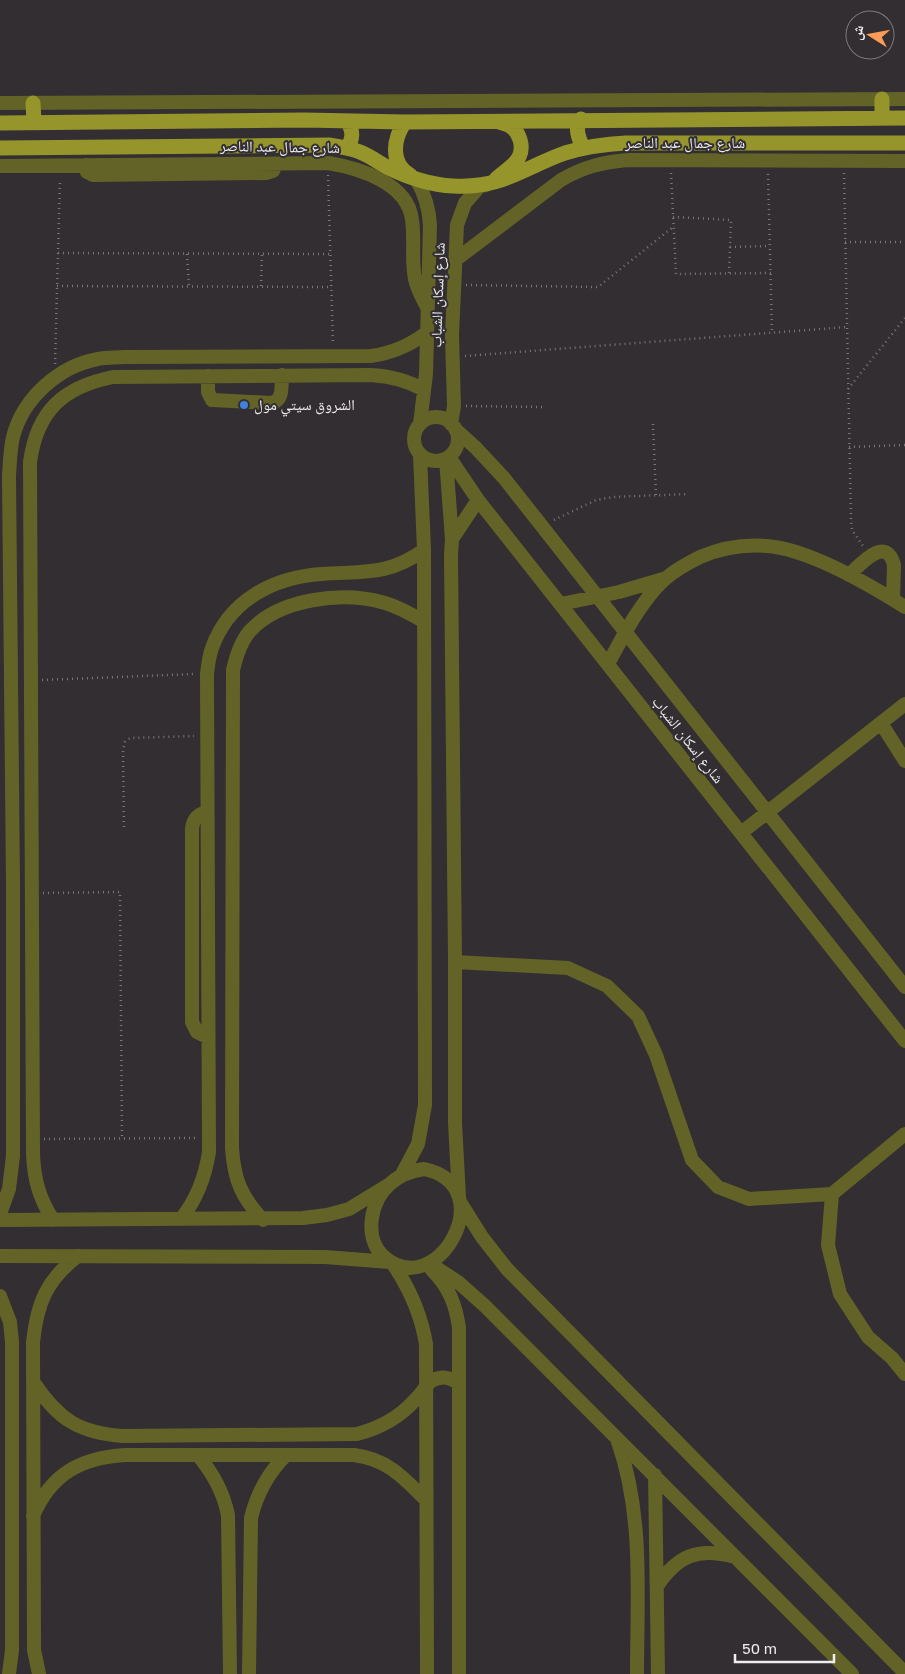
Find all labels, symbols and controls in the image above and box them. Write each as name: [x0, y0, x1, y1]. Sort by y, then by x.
north arrow: [845, 10, 895, 60]
text: ش: [847, 23, 868, 42]
street label: شارع جمال عبد الناصر: [624, 133, 745, 153]
street label: شارع جمال عبد الناصر: [219, 136, 340, 158]
street label: شارع إسكان الشباب: [426, 242, 450, 348]
place label: الشروق سيتي مول: [254, 395, 355, 417]
marker: الشروق سيتي مول: [238, 399, 250, 411]
street label: شارع إسكان الشباب: [648, 692, 728, 788]
scale bar: [735, 1632, 834, 1664]
text: 50 m: [742, 1639, 777, 1657]

